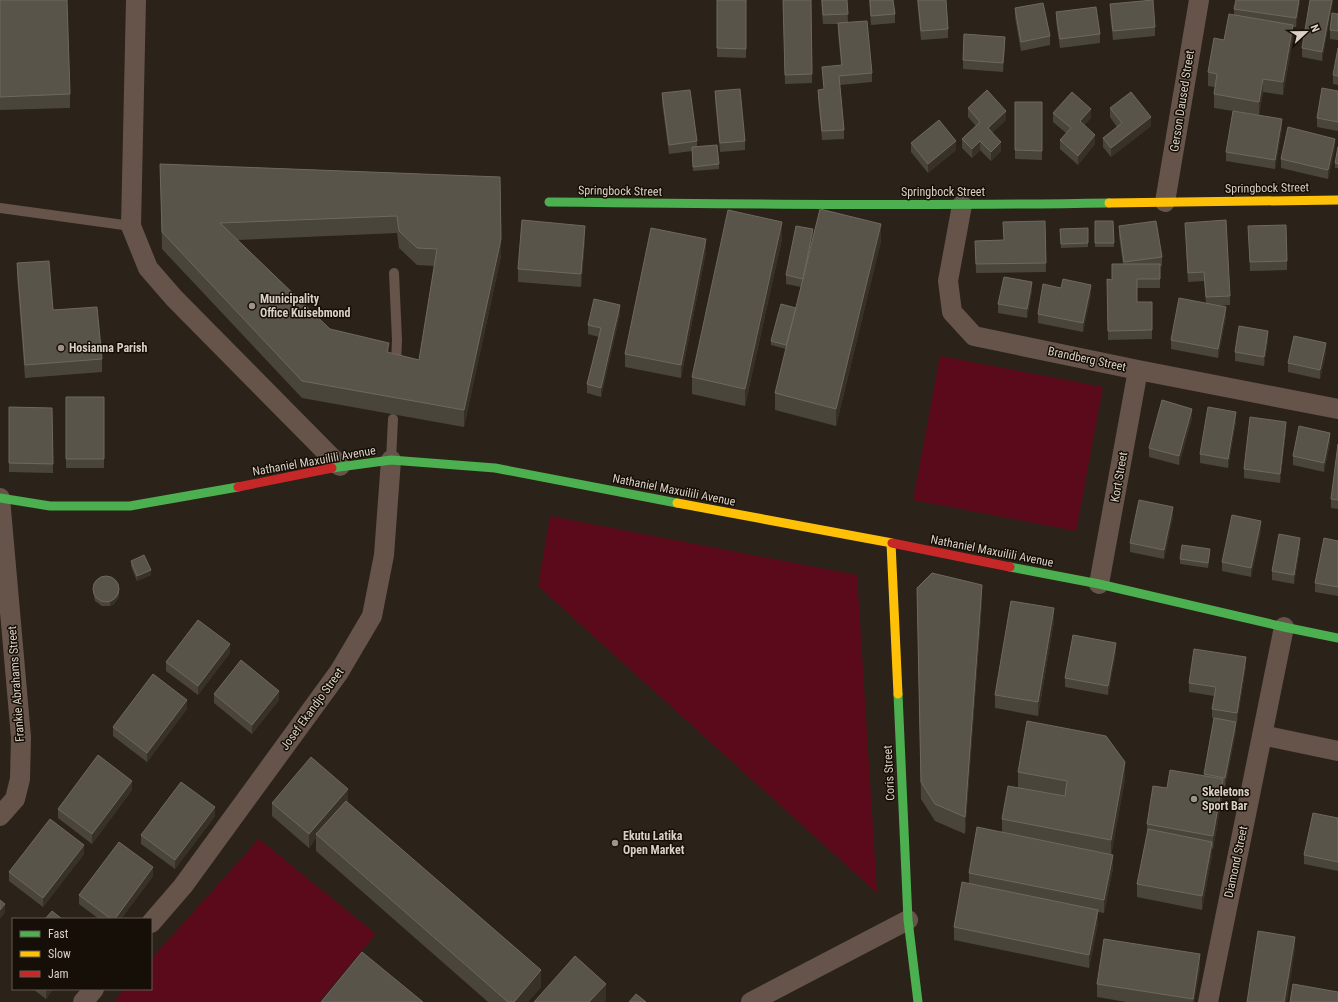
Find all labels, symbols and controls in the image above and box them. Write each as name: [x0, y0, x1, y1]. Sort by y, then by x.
north arrow: [1286, 12, 1326, 52]
text: N: [1308, 23, 1322, 34]
street label: Gerson Daused Street: [1167, 49, 1197, 153]
street label: Springbock Street: [1225, 180, 1310, 196]
street label: Springbock Street: [578, 183, 663, 199]
street label: Springbock Street: [901, 185, 985, 199]
place label: Municipality Office Kuisebmond: [260, 292, 350, 320]
marker: Municipality Office Kuisebmond: [247, 301, 257, 311]
place label: Hosianna Parish: [69, 341, 148, 355]
marker: Hosianna Parish: [56, 343, 66, 353]
street label: Brandberg Street: [1047, 344, 1128, 374]
street label: Nathaniel Maxuilili Avenue: [251, 443, 377, 479]
street label: Kort Street: [1108, 450, 1130, 503]
street label: Nathaniel Maxuilili Avenue: [611, 471, 737, 509]
street label: Nathaniel Maxuilili Avenue: [929, 532, 1055, 570]
street label: Frankie Abrahams Street: [5, 625, 27, 742]
street label: Josef Ekandjo Street: [278, 665, 347, 753]
street label: Coris Street: [881, 744, 897, 801]
place label: Skeletons Sport Bar: [1202, 785, 1250, 813]
marker: Skeletons Sport Bar: [1189, 794, 1199, 804]
street label: Diamond Street: [1222, 824, 1251, 899]
place label: Ekutu Latika Open Market: [623, 829, 685, 857]
marker: Ekutu Latika Open Market: [610, 838, 620, 848]
legend: [12, 918, 152, 990]
text: Fast: [48, 927, 69, 941]
text: Slow: [48, 947, 71, 961]
text: Jam: [48, 967, 69, 981]

